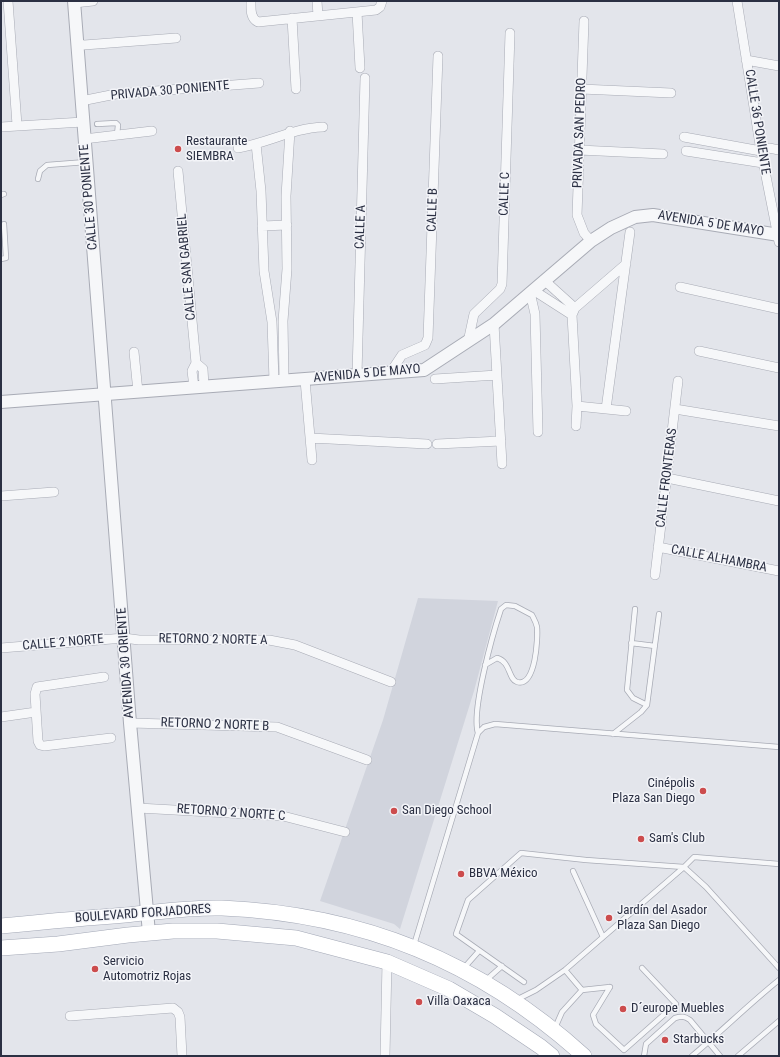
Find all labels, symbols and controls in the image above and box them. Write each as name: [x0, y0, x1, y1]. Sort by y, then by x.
street label: CALLE 36 PONIENTE: [741, 68, 773, 176]
street label: PRIVADA 30 PONIENTE: [110, 78, 230, 104]
street label: PRIVADA SAN PEDRO: [570, 78, 590, 188]
place label: Restaurante SIEMBRA: [186, 134, 247, 165]
street label: CALLE 30 PONIENTE: [77, 143, 101, 251]
marker: Restaurante SIEMBRA: [173, 144, 183, 154]
street label: CALLE C: [496, 172, 514, 216]
street label: CALLE B: [424, 188, 442, 232]
street label: CALLE A: [352, 205, 370, 249]
street label: AVENIDA 5 DE MAYO: [657, 208, 765, 240]
street label: CALLE SAN GABRIEL: [175, 213, 199, 321]
street label: AVENIDA 5 DE MAYO: [313, 362, 421, 386]
street label: CALLE FRONTERAS: [653, 427, 681, 529]
street label: CALLE ALHAMBRA: [670, 542, 768, 576]
street label: AVENIDA 30 ORIENTE: [114, 607, 138, 719]
street label: RETORNO 2 NORTE A: [158, 631, 268, 649]
street label: CALLE 2 NORTE: [22, 632, 104, 654]
street label: RETORNO 2 NORTE B: [160, 715, 270, 735]
place label: Cinépolis Plaza San Diego: [612, 776, 695, 807]
marker: Cinépolis Plaza San Diego: [698, 786, 708, 796]
street label: RETORNO 2 NORTE C: [176, 801, 286, 825]
place label: San Diego School: [402, 803, 492, 819]
marker: San Diego School: [389, 806, 399, 816]
place label: Sam's Club: [649, 831, 705, 847]
marker: Sam's Club: [636, 834, 646, 844]
place label: BBVA México: [469, 866, 537, 882]
marker: BBVA México: [456, 869, 466, 879]
street label: BOULEVARD FORJADORES: [74, 901, 212, 927]
place label: Jardín del Asador Plaza San Diego: [617, 903, 707, 934]
marker: Jardín del Asador Plaza San Diego: [604, 913, 614, 923]
place label: Servicio Automotriz Rojas: [103, 954, 191, 985]
marker: Servicio Automotriz Rojas: [90, 964, 100, 974]
place label: Villa Oaxaca: [427, 994, 491, 1010]
marker: Villa Oaxaca: [414, 997, 424, 1007]
place label: D´europe Muebles: [631, 1001, 724, 1017]
marker: D´europe Muebles: [618, 1004, 628, 1014]
place label: Starbucks: [673, 1032, 724, 1048]
marker: Starbucks: [660, 1035, 670, 1045]

